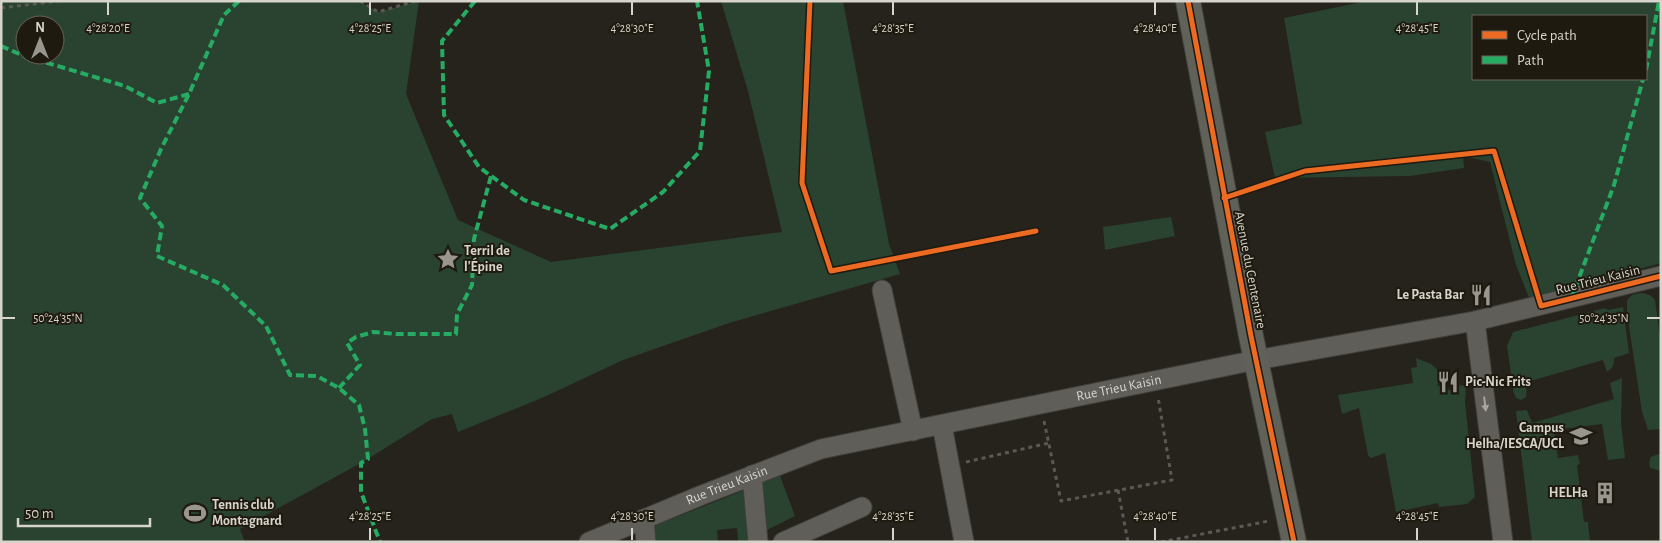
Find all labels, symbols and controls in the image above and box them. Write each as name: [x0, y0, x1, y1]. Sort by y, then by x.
north arrow: [15, 15, 65, 65]
legend: [1472, 15, 1647, 80]
text: N: [35, 21, 45, 35]
text: 4°28'20"E: [86, 22, 130, 34]
text: 4°28'25"E: [349, 22, 391, 34]
text: 4°28'30"E: [611, 22, 654, 34]
text: 4°28'35"E: [872, 22, 914, 34]
text: 4°28'40"E: [1133, 22, 1177, 34]
text: 4°28'45"E: [1396, 22, 1438, 34]
text: Cycle path: [1517, 28, 1577, 43]
text: Path: [1517, 53, 1544, 68]
street label: Avenue du Centenaire: [1232, 210, 1268, 330]
place label: Terril de l'Épine: [464, 244, 510, 274]
place icon: Terril de l'Épine: [435, 246, 461, 272]
street label: Rue Trieu Kaisin: [1554, 263, 1642, 297]
restaurant icon: Le Pasta Bar: [1468, 282, 1494, 308]
place label: Le Pasta Bar: [1397, 288, 1464, 302]
text: 50°24'35"N: [33, 312, 83, 324]
text: 50°24'35"N: [1579, 312, 1629, 324]
restaurant icon: Pic-Nic Frits: [1435, 369, 1461, 395]
street label: Rue Trieu Kaisin: [1075, 373, 1163, 404]
place label: Pic-Nic Frits: [1465, 375, 1531, 389]
one-way arrow: [1481, 396, 1489, 412]
place label: Campus Helha/IESCA/UCL: [1466, 421, 1565, 451]
school or university icon: Campus Helha/IESCA/UCL: [1568, 423, 1594, 449]
street label: Rue Trieu Kaisin: [684, 463, 770, 508]
building icon: HELHa: [1592, 480, 1618, 506]
place label: HELHa: [1549, 486, 1588, 500]
scale bar: [18, 496, 150, 528]
place label: Tennis club Montagnard: [212, 498, 283, 528]
sports icon: Tennis club Montagnard: [182, 500, 208, 526]
text: 50 m: [25, 506, 54, 521]
text: 4°28'25"E: [349, 510, 391, 522]
text: 4°28'30"E: [611, 510, 654, 522]
text: 4°28'35"E: [872, 510, 914, 522]
text: 4°28'40"E: [1133, 510, 1177, 522]
text: 4°28'45"E: [1396, 510, 1438, 522]

